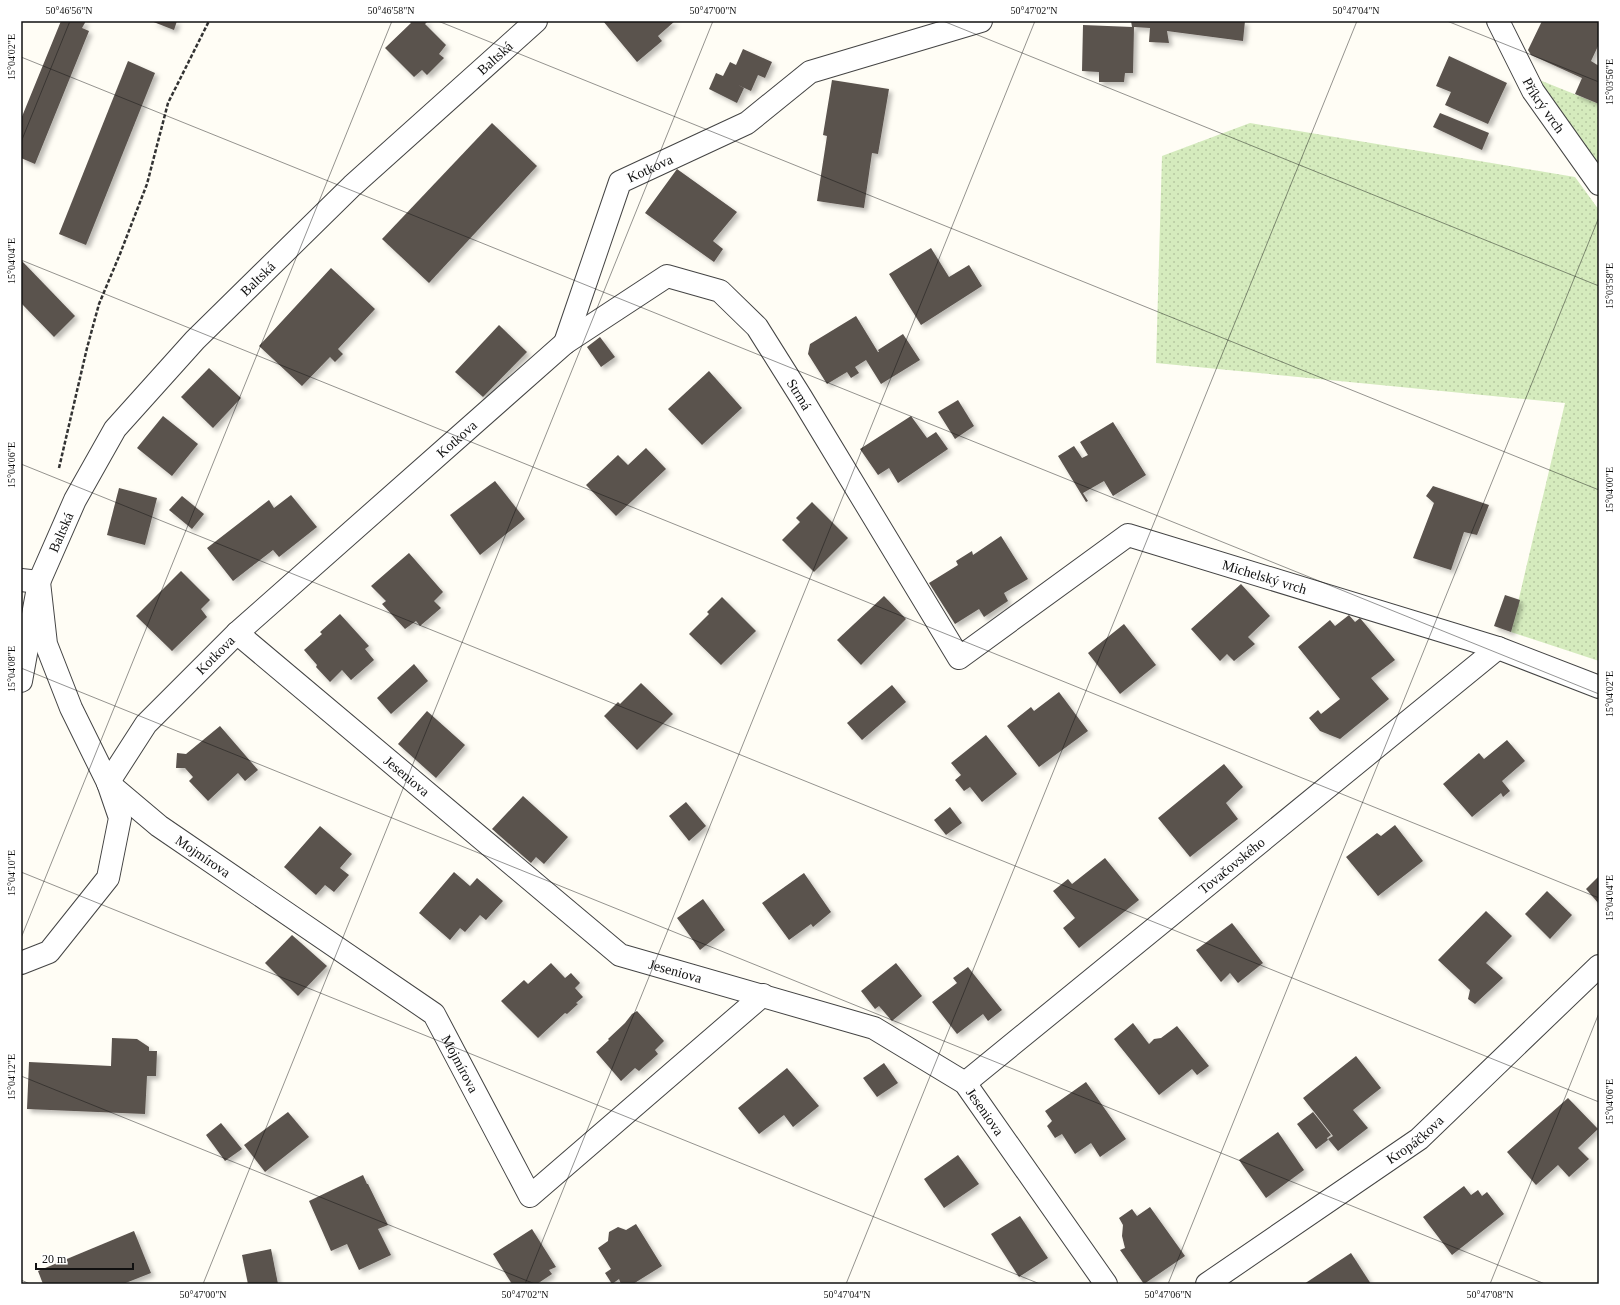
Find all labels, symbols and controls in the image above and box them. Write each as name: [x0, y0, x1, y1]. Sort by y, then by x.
text: 50°46'56"N: [45, 5, 93, 16]
text: 50°46'58"N: [367, 5, 415, 16]
text: 50°47'00"N: [689, 5, 737, 16]
text: 50°47'02"N: [1010, 5, 1058, 16]
text: 50°47'04"N: [1332, 5, 1380, 16]
text: 15°04'02"E: [6, 34, 17, 80]
street label: Baltská: [474, 38, 516, 78]
text: 15°03'56"E: [1604, 59, 1615, 105]
street label: Příkrý vrch: [1520, 75, 1567, 136]
street label: Kotkova: [625, 151, 676, 186]
text: 15°04'04"E: [6, 238, 17, 284]
street label: Baltská: [238, 258, 279, 299]
text: 15°03'58"E: [1604, 263, 1615, 309]
street label: Strmá: [784, 376, 814, 413]
street label: Kotkova: [434, 417, 481, 461]
text: 15°04'06"E: [6, 442, 17, 488]
text: 15°04'00"E: [1604, 467, 1615, 513]
street label: Baltská: [46, 509, 77, 555]
street label: Michelský vrch: [1220, 557, 1308, 597]
street label: Kotkova: [193, 632, 238, 678]
text: 15°04'08"E: [6, 646, 17, 692]
text: 15°04'02"E: [1604, 671, 1615, 717]
street label: Jeseniova: [381, 753, 433, 800]
street label: Mojmírova: [172, 833, 234, 881]
street label: Tovačovského: [1196, 835, 1268, 897]
text: 15°04'10"E: [6, 850, 17, 896]
text: 15°04'04"E: [1604, 875, 1615, 921]
street label: Jeseniova: [647, 957, 704, 986]
street label: Mojmírova: [438, 1033, 481, 1096]
text: 15°04'12"E: [6, 1054, 17, 1100]
text: 15°04'06"E: [1604, 1079, 1615, 1125]
street label: Jeseniova: [963, 1085, 1007, 1139]
street label: Kropáčkova: [1384, 1112, 1447, 1167]
scale bar: [36, 1245, 133, 1271]
text: 20 m: [42, 1252, 67, 1266]
text: 50°47'00"N: [179, 1289, 227, 1300]
text: 50°47'02"N: [501, 1289, 549, 1300]
text: 50°47'04"N: [823, 1289, 871, 1300]
text: 50°47'06"N: [1144, 1289, 1192, 1300]
text: 50°47'08"N: [1466, 1289, 1514, 1300]

